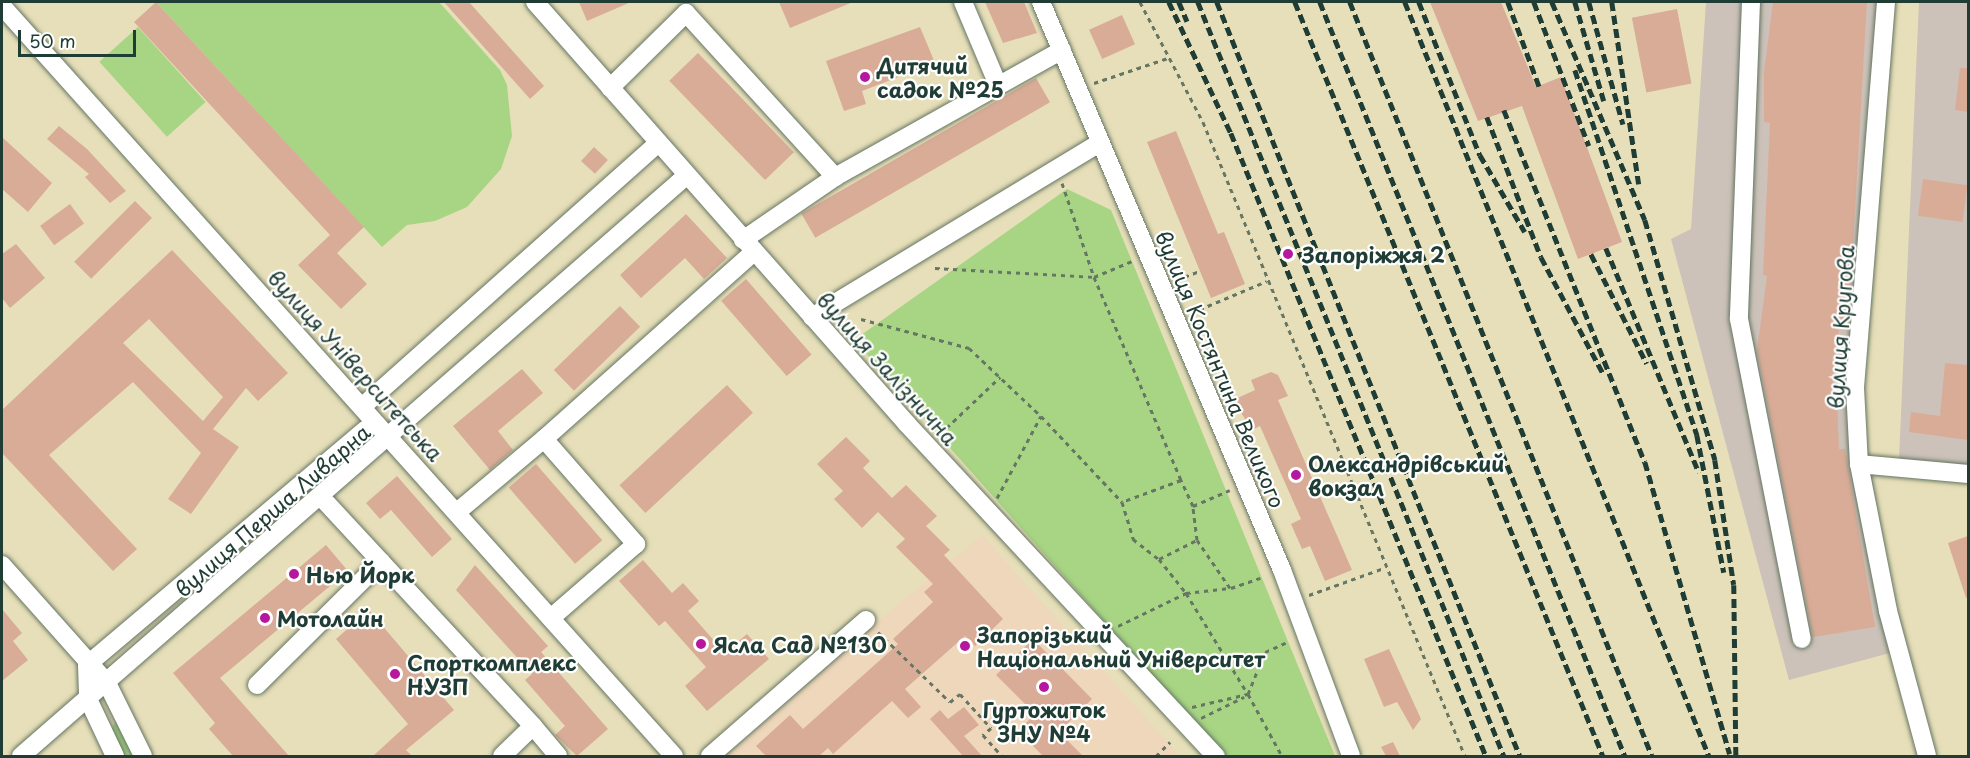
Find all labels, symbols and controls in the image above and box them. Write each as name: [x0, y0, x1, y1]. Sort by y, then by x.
scale bar: [21, 18, 140, 56]
text: 50 m: [29, 27, 76, 54]
place label: Дитячий садок №25: [877, 52, 1004, 102]
marker: Дитячий садок №25: [858, 70, 872, 84]
street label: вулиця Костянтина Великого: [1151, 225, 1291, 513]
place label: Запоріжжя 2: [1302, 241, 1446, 267]
street label: вулиця Кругова: [1822, 244, 1858, 410]
marker: Запоріжжя 2: [1279, 245, 1297, 263]
street label: вулиця Університетська: [263, 264, 449, 466]
street label: вулиця Залізнична: [813, 286, 963, 450]
street label: вулиця Перша Ливарна: [169, 418, 375, 602]
place label: Олександрівський вокзал: [1308, 450, 1504, 500]
marker: Олександрівський вокзал: [1289, 468, 1303, 482]
place label: Нью Йорк: [306, 561, 414, 587]
marker: Нью Йорк: [287, 567, 301, 581]
place label: Мотолайн: [277, 605, 384, 631]
marker: Мотолайн: [258, 611, 272, 625]
place label: Запорізький Національний Університет: [977, 621, 1267, 671]
place label: Ясла Сад №130: [713, 631, 887, 657]
marker: Ясла Сад №130: [694, 637, 708, 651]
marker: Запорізький Національний Університет: [958, 639, 972, 653]
place label: Спорткомплекс НУЗП: [407, 649, 577, 699]
marker: Спорткомплекс НУЗП: [388, 667, 402, 681]
marker: Гуртожиток ЗНУ №4: [1037, 680, 1051, 694]
place label: Гуртожиток ЗНУ №4: [982, 696, 1106, 746]

